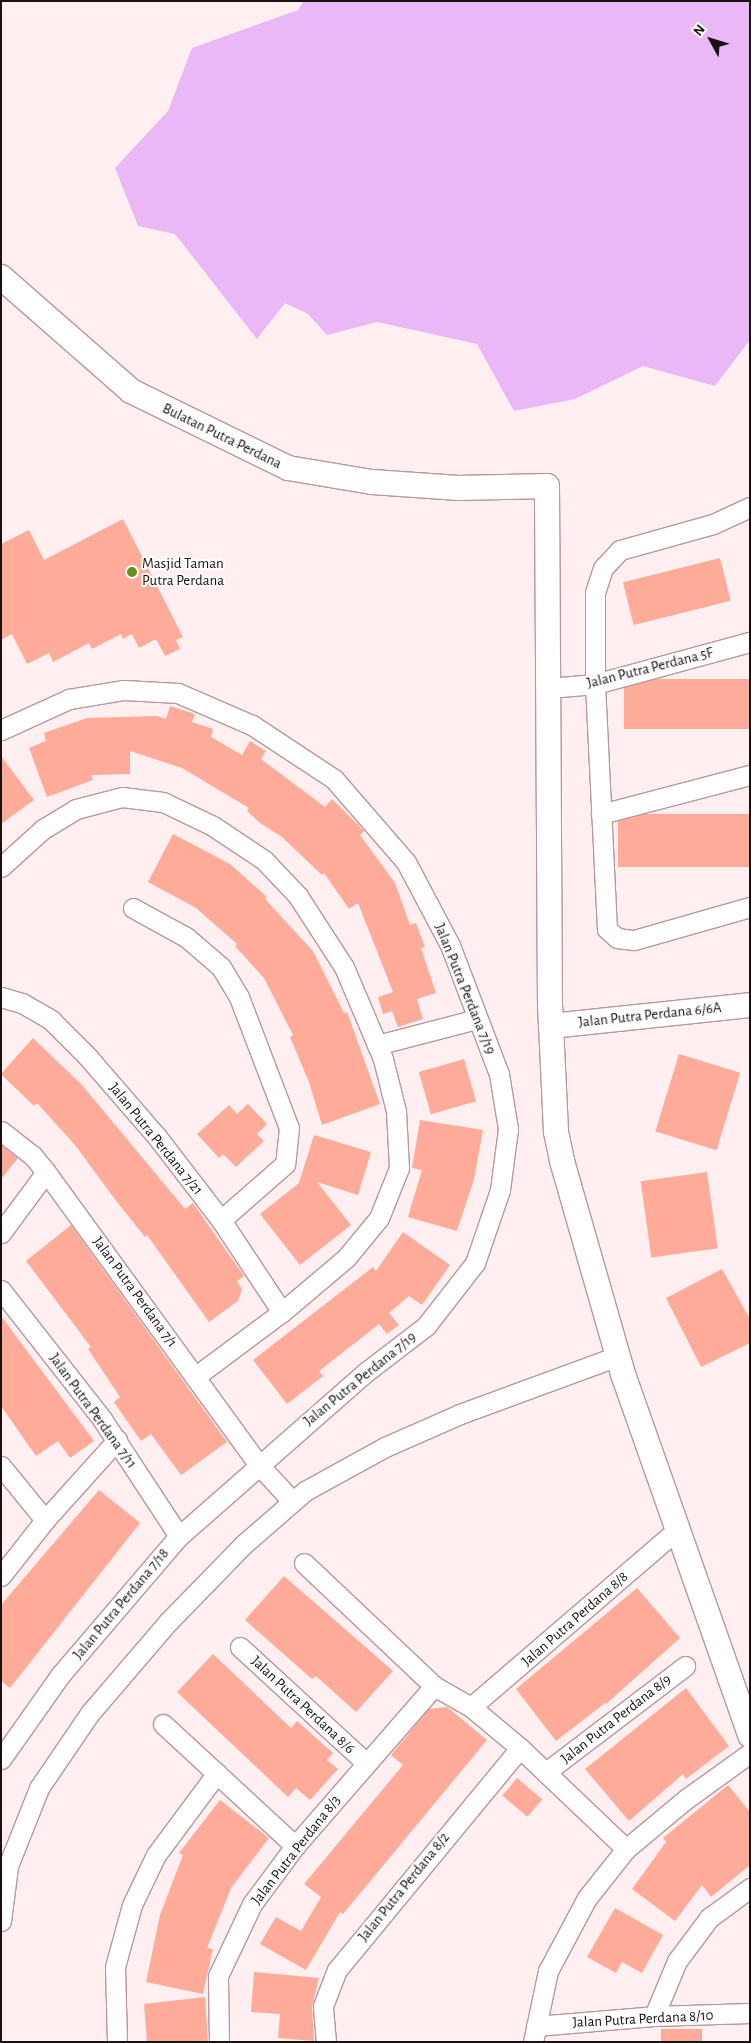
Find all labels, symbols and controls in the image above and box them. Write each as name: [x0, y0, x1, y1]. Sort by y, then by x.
north arrow: [686, 15, 736, 65]
text: N: [691, 22, 708, 39]
street label: Bulatan Putra Perdana: [159, 399, 285, 473]
place label: Masjid Taman Putra Perdana: [142, 554, 224, 589]
marker: Masjid Taman Putra Perdana: [126, 566, 138, 578]
street label: Jalan Putra Perdana 5F: [585, 644, 715, 692]
street label: Jalan Putra Perdana 7/19: [431, 921, 499, 1057]
street label: Jalan Putra Perdana 6/6A: [578, 999, 722, 1031]
street label: Jalan Putra Perdana 7/21: [105, 1079, 207, 1199]
street label: Jalan Putra Perdana 7/1: [89, 1233, 181, 1351]
street label: Jalan Putra Perdana 7/19: [300, 1328, 420, 1430]
street label: Jalan Putra Perdana 7/11: [45, 1350, 141, 1472]
street label: Jalan Putra Perdana 7/18: [69, 1545, 173, 1663]
street label: Jalan Putra Perdana 8/8: [518, 1568, 632, 1670]
street label: Jalan Putra Perdana 8/6: [247, 1652, 359, 1758]
street label: Jalan Putra Perdana 8/9: [557, 1670, 675, 1768]
street label: Jalan Putra Perdana 8/3: [248, 1792, 344, 1908]
street label: Jalan Putra Perdana 8/2: [355, 1829, 453, 1945]
street label: Jalan Putra Perdana 8/10: [572, 2006, 714, 2032]

